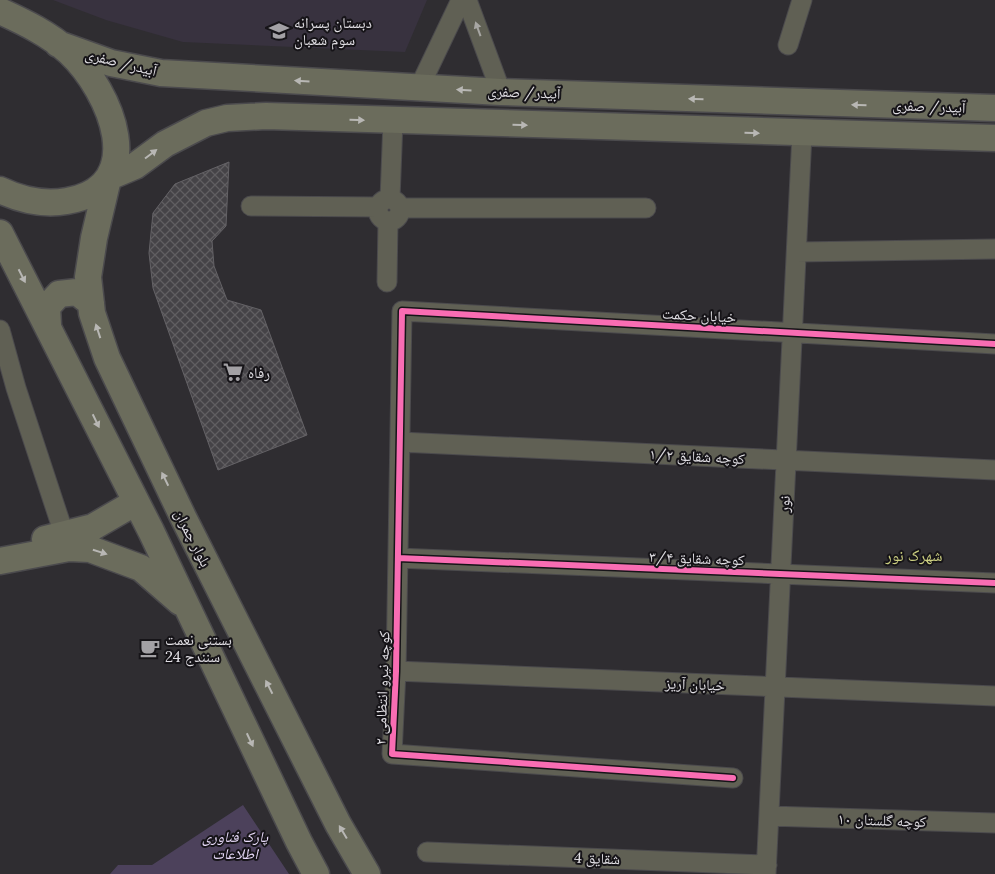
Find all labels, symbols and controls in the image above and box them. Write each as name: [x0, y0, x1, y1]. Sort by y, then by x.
place label: دبستان پسرانه سوم شعبان: [294, 13, 372, 50]
school or university icon: دبستان پسرانه سوم شعبان: [268, 20, 290, 42]
one-way arrow: [474, 22, 481, 37]
street label: آبیدر/ صفری: [83, 44, 160, 81]
one-way arrow: [294, 76, 310, 84]
street label: آبیدر/ صفری: [487, 81, 562, 104]
one-way arrow: [456, 85, 472, 93]
one-way arrow: [688, 95, 704, 103]
street label: آبیدر/ صفری: [892, 95, 967, 118]
one-way arrow: [851, 100, 867, 108]
one-way arrow: [350, 116, 366, 124]
one-way arrow: [512, 121, 528, 129]
one-way arrow: [744, 129, 760, 137]
one-way arrow: [144, 148, 157, 159]
one-way arrow: [18, 269, 26, 283]
street label: خیابان حکمت: [661, 304, 737, 327]
one-way arrow: [94, 324, 102, 339]
supermarket icon: رفاه: [222, 361, 244, 383]
place label: رفاه: [248, 363, 270, 382]
one-way arrow: [92, 414, 100, 428]
street label: کوچه شقایق ۱/۲: [649, 444, 745, 469]
one-way arrow: [161, 472, 169, 486]
street label: نور: [774, 495, 794, 514]
street label: بلوار چمران: [170, 506, 216, 571]
district label: شهرک نور: [885, 545, 942, 565]
street label: کوچه شقایق ۳/۴: [649, 547, 745, 570]
one-way arrow: [92, 549, 107, 557]
place label: بستنی نعمت سنندج 24: [165, 630, 232, 667]
street label: کوچه نیرو انتظامی ۲: [371, 631, 394, 745]
cafe icon: بستنی نعمت سنندج 24: [139, 637, 161, 659]
street label: خیابان آریز: [664, 673, 726, 696]
one-way arrow: [265, 680, 273, 694]
one-way arrow: [247, 733, 255, 747]
street label: کوچه گلستان ۱۰: [837, 809, 927, 832]
one-way arrow: [338, 826, 347, 839]
park label: پارک فناوری اطلاعات: [202, 827, 269, 863]
street label: شقایق 4: [573, 848, 621, 869]

